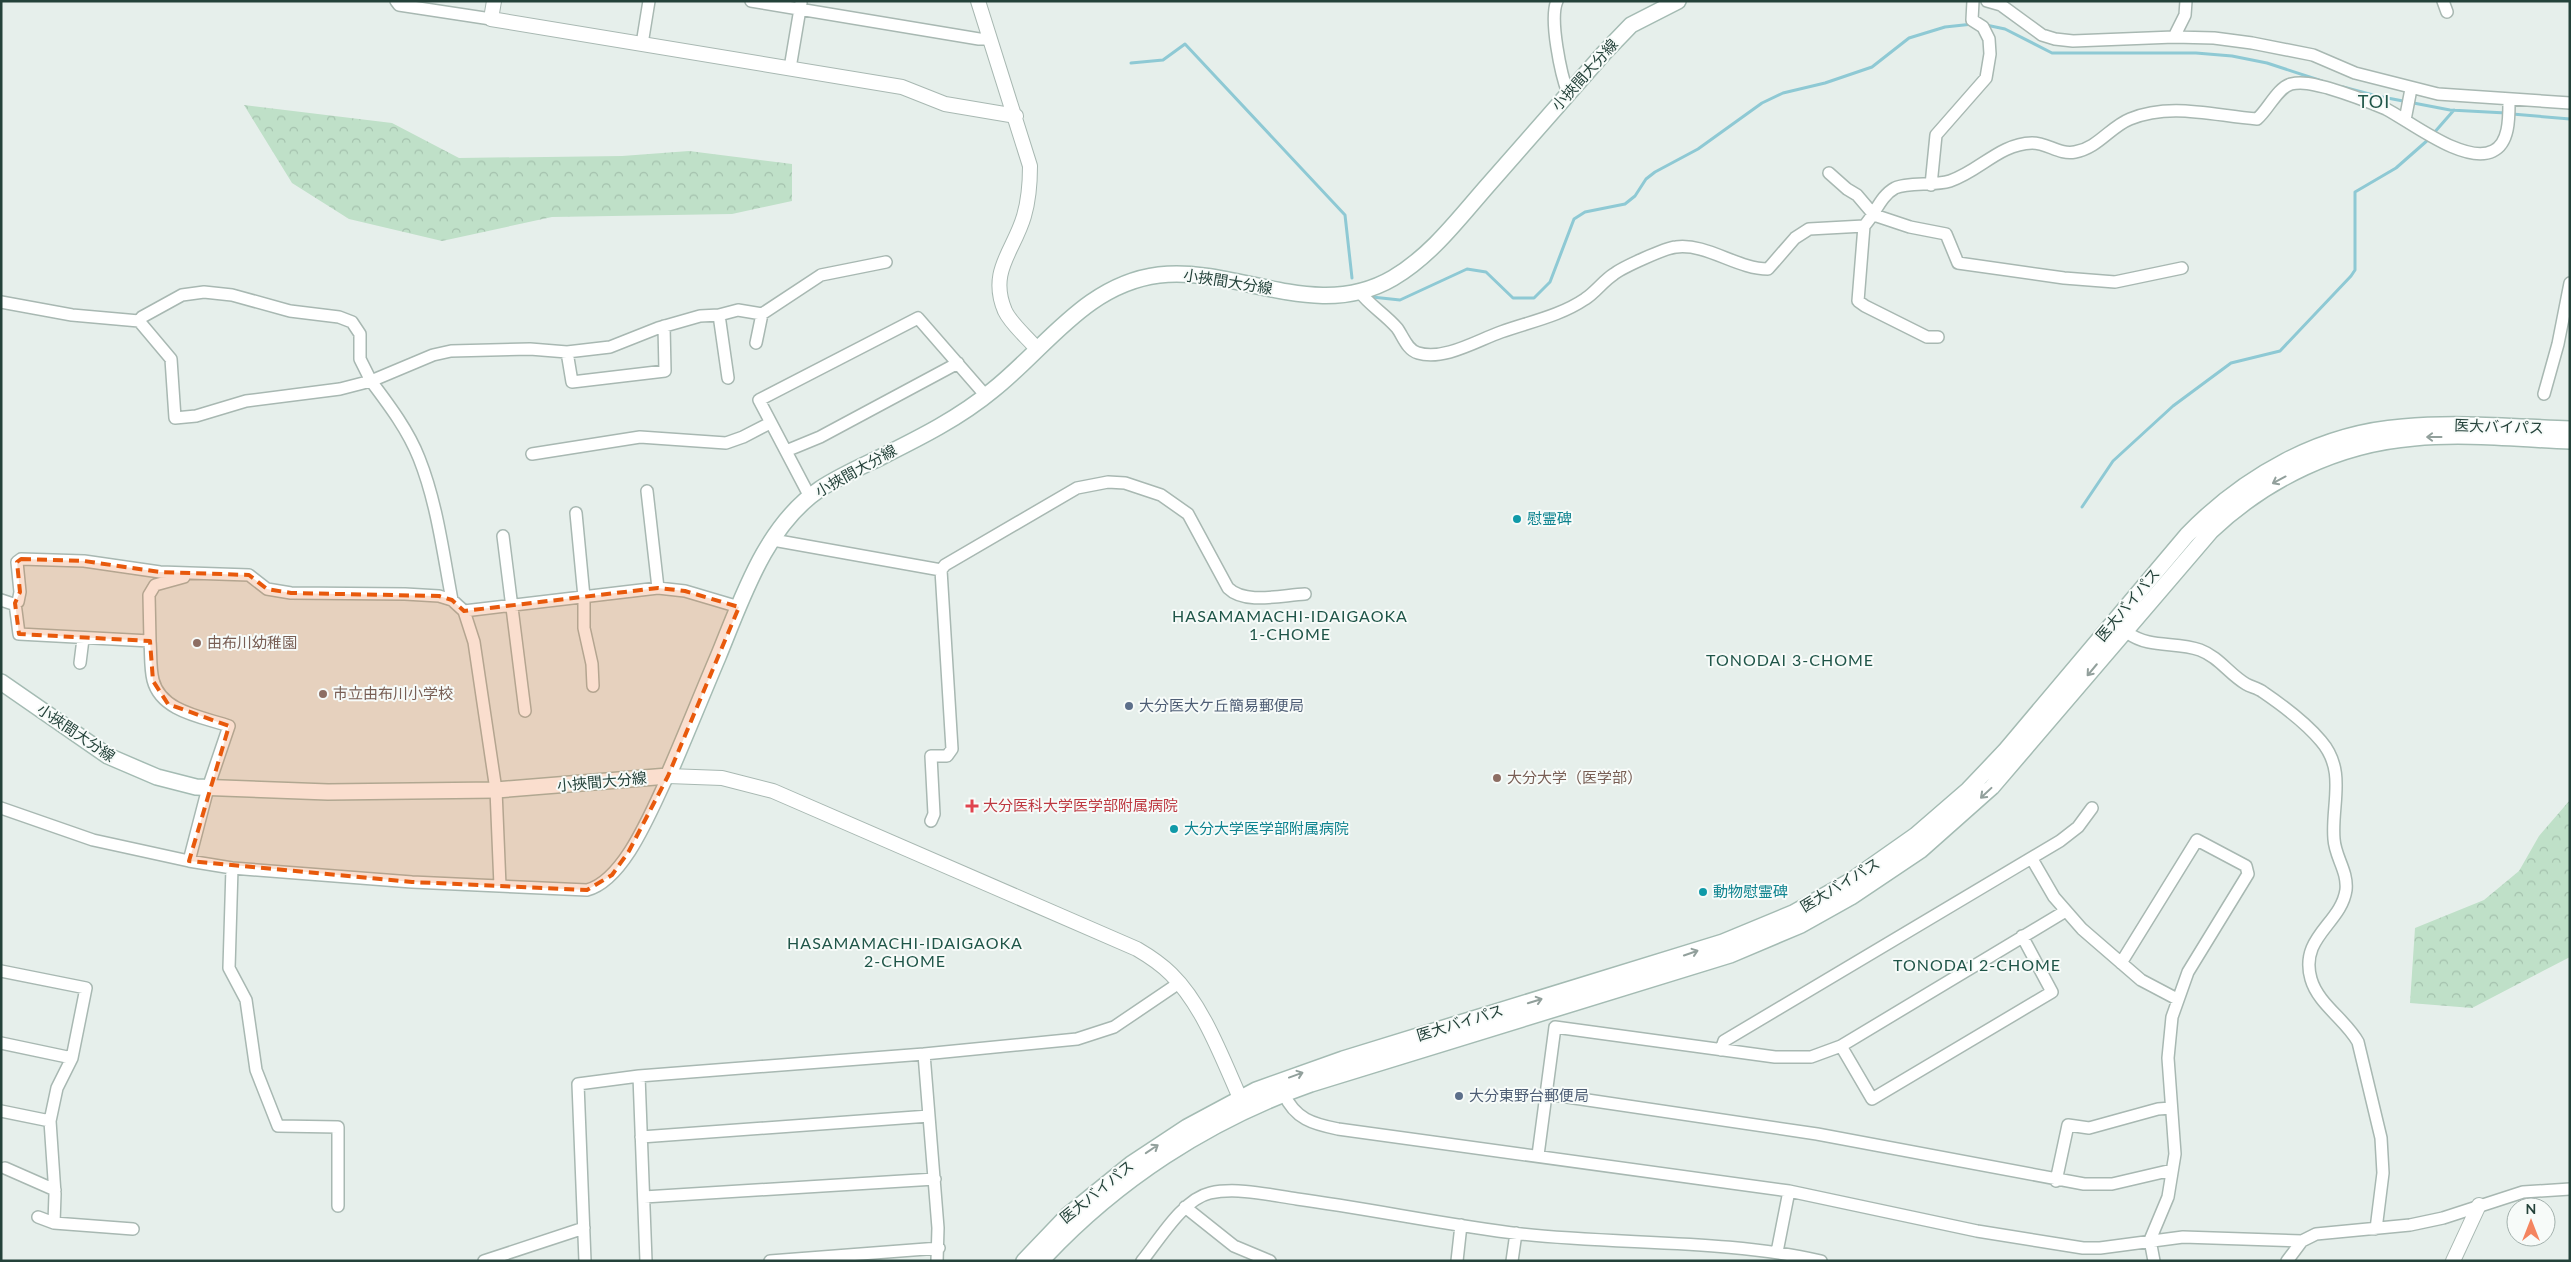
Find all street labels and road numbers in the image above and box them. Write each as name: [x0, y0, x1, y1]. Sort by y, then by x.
street label: 小挾間大分線: [1547, 35, 1621, 114]
street label: 小挾間大分線: [1182, 265, 1274, 297]
street label: 医大バイパス: [2454, 415, 2544, 437]
street label: 小挾間大分線: [812, 440, 899, 500]
street label: 医大バイパス: [2092, 564, 2163, 645]
street label: 小挾間大分線: [34, 700, 119, 765]
street label: 小挾間大分線: [556, 768, 648, 794]
street label: 医大バイパス: [1796, 853, 1883, 915]
street label: 医大バイパス: [1414, 1000, 1505, 1044]
street label: 医大バイパス: [1056, 1156, 1137, 1226]

